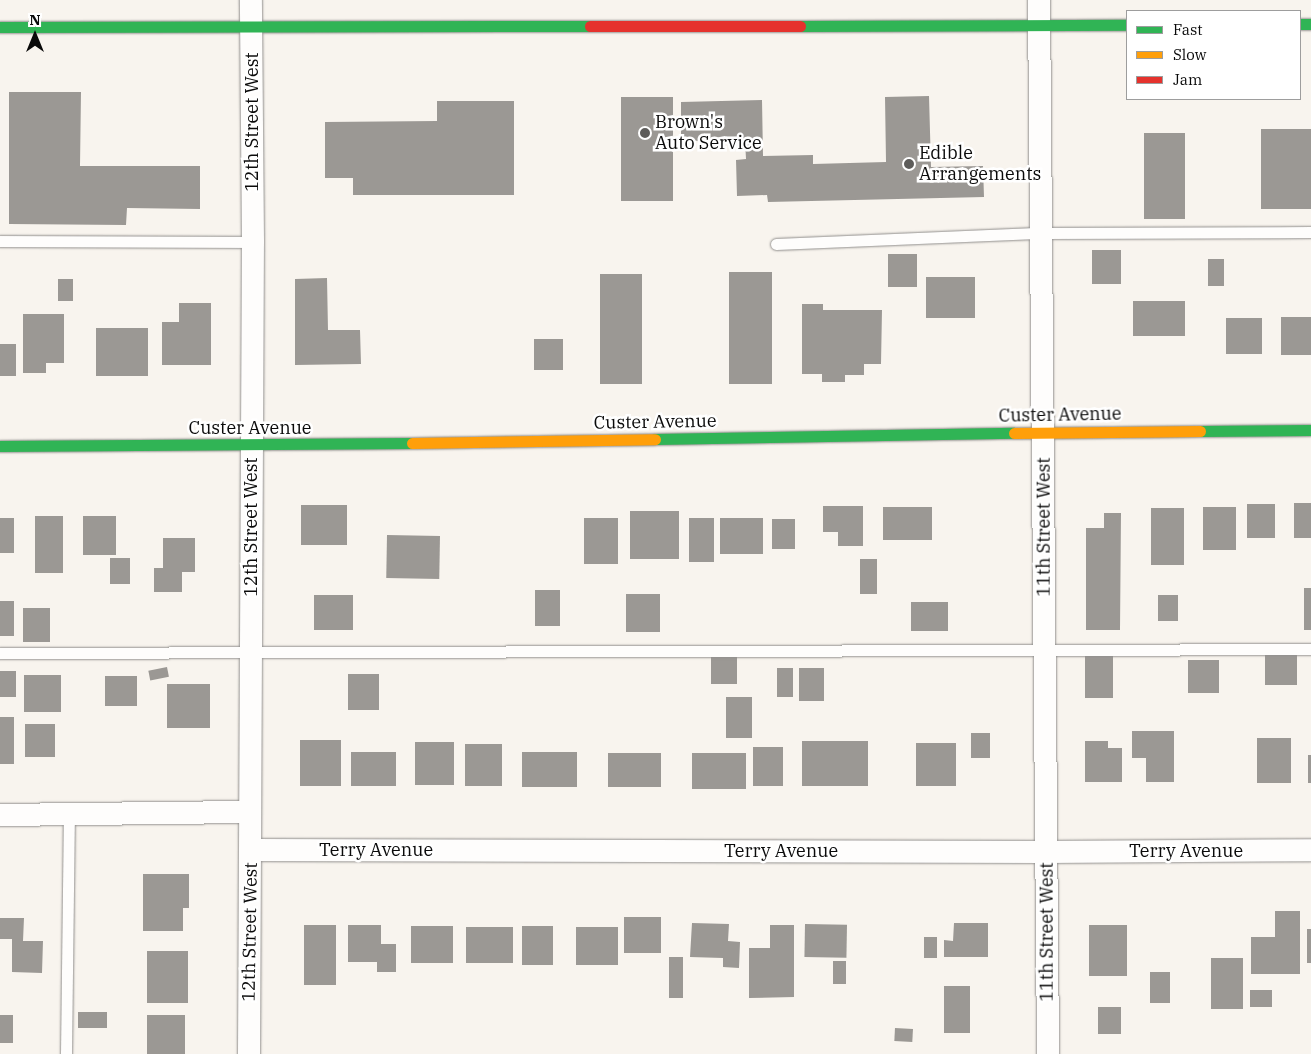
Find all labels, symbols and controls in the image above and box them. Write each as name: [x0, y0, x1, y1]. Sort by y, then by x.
north arrow: [10, 10, 60, 60]
legend: [1126, 10, 1301, 100]
text: N: [29, 11, 41, 29]
text: Fast: [1173, 20, 1203, 39]
text: Slow: [1173, 45, 1206, 64]
street label: 12th Street West: [241, 52, 263, 192]
text: Jam: [1173, 70, 1202, 89]
place label: Brown's Auto Service: [655, 112, 762, 154]
marker: Brown's Auto Service: [639, 127, 651, 139]
place label: Edible Arrangements: [919, 143, 1041, 186]
marker: Edible Arrangements: [903, 158, 915, 170]
street label: Custer Avenue: [998, 403, 1122, 427]
street label: Custer Avenue: [593, 410, 717, 434]
street label: Custer Avenue: [189, 417, 311, 439]
street label: 12th Street West: [240, 457, 262, 597]
street label: 11th Street West: [1033, 457, 1055, 597]
street label: Terry Avenue: [319, 839, 433, 861]
street label: Terry Avenue: [724, 840, 838, 862]
street label: Terry Avenue: [1129, 840, 1243, 862]
street label: 12th Street West: [238, 862, 262, 1002]
street label: 11th Street West: [1036, 862, 1058, 1002]

